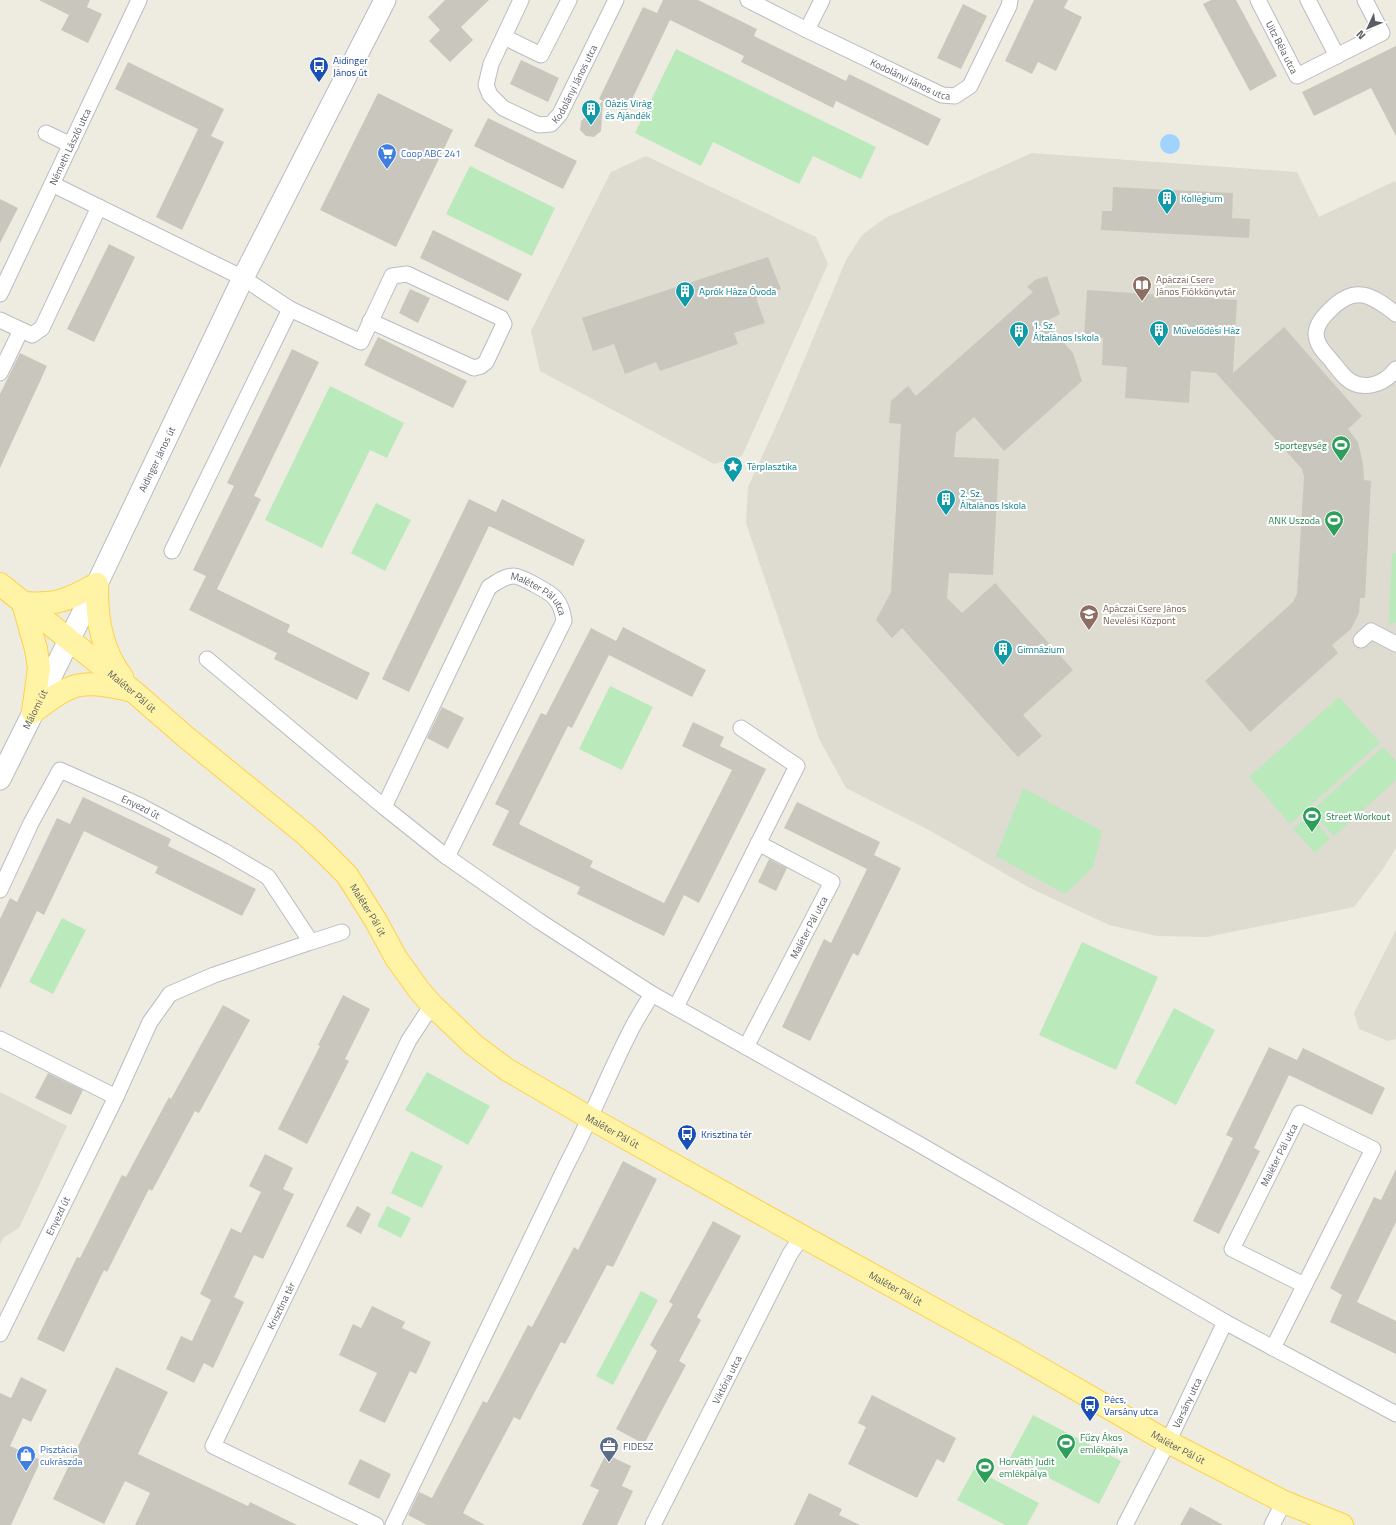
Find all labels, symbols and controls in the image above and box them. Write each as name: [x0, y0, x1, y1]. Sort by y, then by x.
north arrow: [1348, 8, 1388, 48]
street label: Uitz Béla utca: [1262, 18, 1302, 76]
text: N: [1352, 27, 1369, 43]
street label: Kodolányi János utca: [548, 42, 601, 127]
place label: Aidinger János út: [333, 53, 368, 80]
street label: Kodolányi János utca: [868, 54, 951, 103]
bus stop icon: Aidinger János út: [308, 55, 330, 83]
place label: Oázis Virág és Ajándék: [605, 96, 652, 123]
building icon: Oázis Virág és Ajándék: [580, 98, 602, 126]
street label: Németh László utca: [45, 106, 94, 188]
supermarket icon: Coop ABC 241: [376, 142, 398, 170]
place label: Coop ABC 241: [401, 146, 461, 161]
building icon: Kollégium: [1156, 187, 1178, 215]
place label: Kollégium: [1181, 191, 1223, 206]
place label: Apáczai Csere János Fiókkönyvtár: [1156, 272, 1236, 299]
library icon: Apáczai Csere János Fiókkönyvtár: [1131, 274, 1153, 302]
building icon: Aprók Háza Óvoda: [674, 280, 696, 308]
place label: Aprók Háza Óvoda: [699, 284, 776, 299]
place label: 1. Sz. Általános Iskola: [1033, 318, 1099, 345]
building icon: Művelődési Ház: [1148, 319, 1170, 347]
building icon: 1. Sz. Általános Iskola: [1008, 320, 1030, 348]
place label: Művelődési Ház: [1173, 323, 1240, 338]
street label: Aidinger János út: [134, 423, 179, 495]
sports icon: Sportegység: [1330, 434, 1352, 462]
place label: Sportegység: [1274, 438, 1327, 453]
place icon: Térplasztika: [722, 455, 744, 483]
place label: Térplasztika: [747, 459, 797, 474]
place label: 2. Sz. Általános Iskola: [960, 486, 1026, 513]
building icon: 2. Sz. Általános Iskola: [935, 488, 957, 516]
sports icon: ANK Uszoda: [1323, 509, 1345, 537]
place label: ANK Uszoda: [1268, 513, 1320, 528]
street label: Maléter Pál utca: [510, 568, 570, 617]
place label: Apáczai Csere János Nevelési Központ: [1103, 601, 1187, 628]
school or university icon: Apáczai Csere János Nevelési Központ: [1078, 603, 1100, 631]
building icon: Gimnázium: [992, 638, 1014, 666]
place label: Gimnázium: [1017, 642, 1065, 657]
street label: Maléter Pál út: [105, 666, 160, 716]
street label: Málomi út: [19, 686, 51, 732]
street label: Enyezd út: [119, 791, 163, 823]
sports icon: Street Workout: [1301, 805, 1323, 833]
place label: Street Workout: [1326, 809, 1391, 824]
street label: Maléter Pál út: [347, 881, 391, 939]
street label: Maléter Pál utca: [786, 893, 831, 961]
street label: Maléter Pál út: [583, 1110, 643, 1152]
street label: Maléter Pál utca: [1257, 1121, 1301, 1189]
bus stop icon: Krisztina tér: [676, 1123, 698, 1151]
place label: Krisztina tér: [701, 1127, 752, 1142]
street label: Enyezd út: [42, 1194, 74, 1238]
street label: Maléter Pál út: [866, 1267, 926, 1309]
street label: Krisztina tér: [263, 1279, 299, 1332]
street label: Viktória utca: [708, 1353, 745, 1406]
street label: Varsány utca: [1168, 1375, 1205, 1430]
place label: Pécs, Varsány utca: [1104, 1392, 1158, 1419]
bus stop icon: Pécs, Varsány utca: [1079, 1394, 1101, 1422]
street label: Maléter Pál út: [1148, 1426, 1208, 1468]
place label: Fűzy Ákos emlékpálya: [1080, 1430, 1128, 1457]
sports icon: Fűzy Ákos emlékpálya: [1055, 1432, 1077, 1460]
office icon: FIDESZ: [598, 1435, 620, 1463]
place label: FIDESZ: [623, 1439, 653, 1454]
place label: Pisztácia cukrászda: [40, 1442, 82, 1469]
shop icon: Pisztácia cukrászda: [15, 1444, 37, 1472]
place label: Horváth Judit emlékpálya: [999, 1454, 1055, 1481]
sports icon: Horváth Judit emlékpálya: [974, 1456, 996, 1484]

